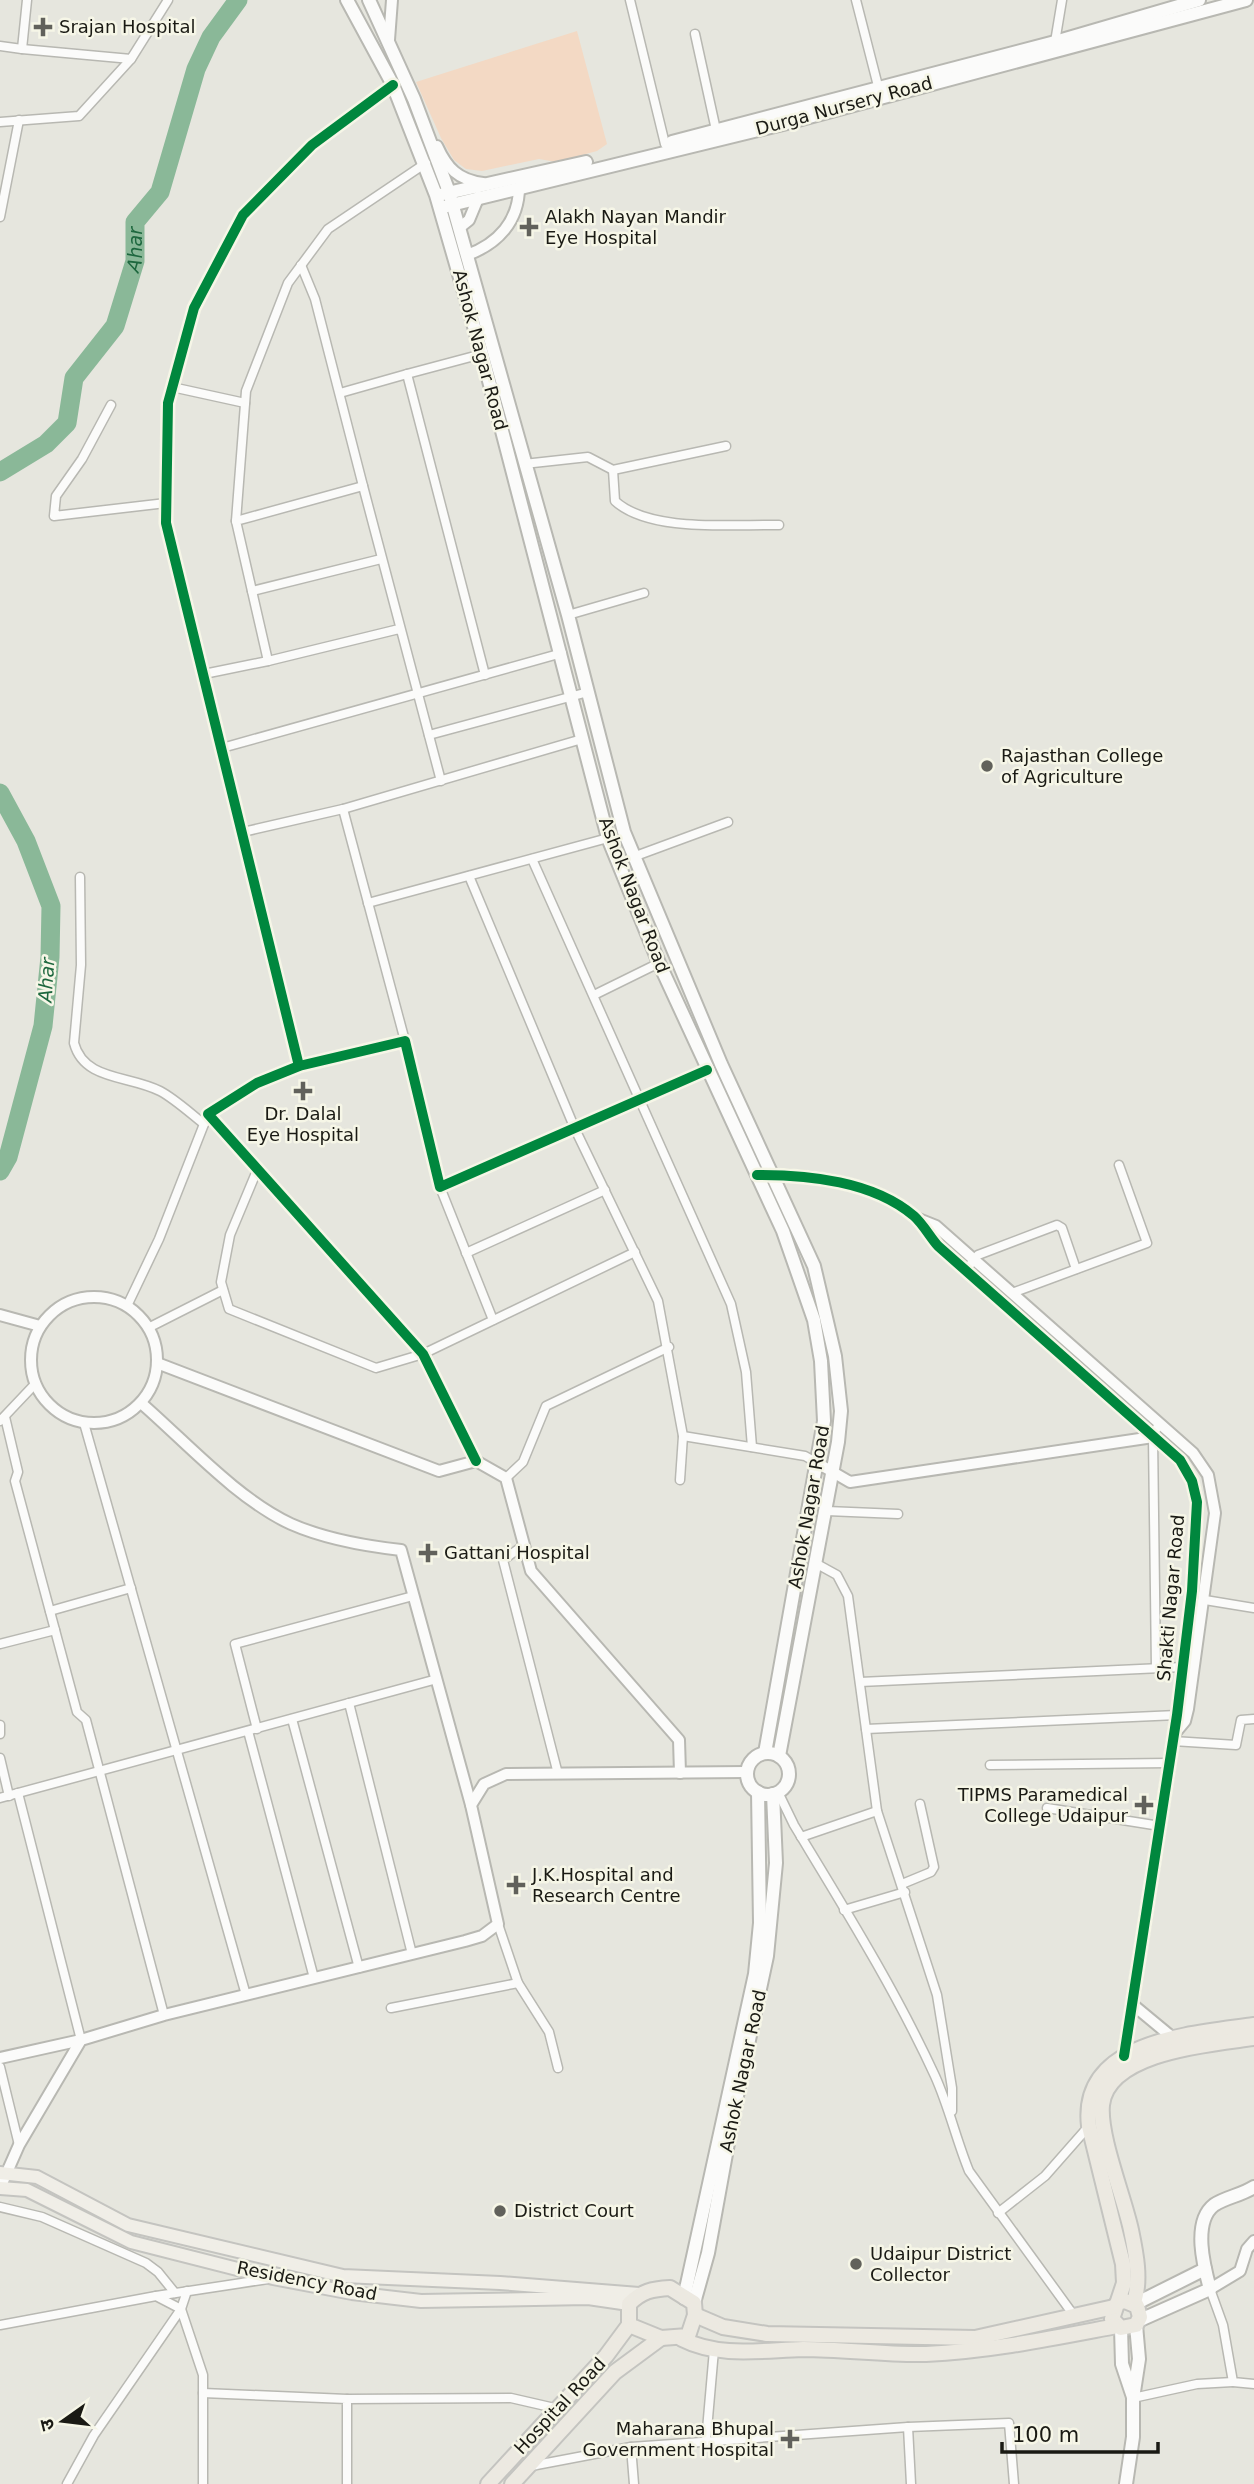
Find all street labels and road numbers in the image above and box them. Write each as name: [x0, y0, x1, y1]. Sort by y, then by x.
street label: Durga Nursery Road: [753, 72, 935, 139]
street label: Ashok Nagar Road: [449, 267, 512, 433]
street label: Ashok Nagar Road: [595, 814, 674, 976]
street label: Ashok Nagar Road: [784, 1424, 833, 1590]
street label: Shakti Nagar Road: [1153, 1514, 1188, 1682]
street label: Ashok Nagar Road: [715, 1988, 770, 2154]
street label: Residency Road: [235, 2257, 379, 2304]
street label: Hospital Road: [510, 2353, 610, 2458]

